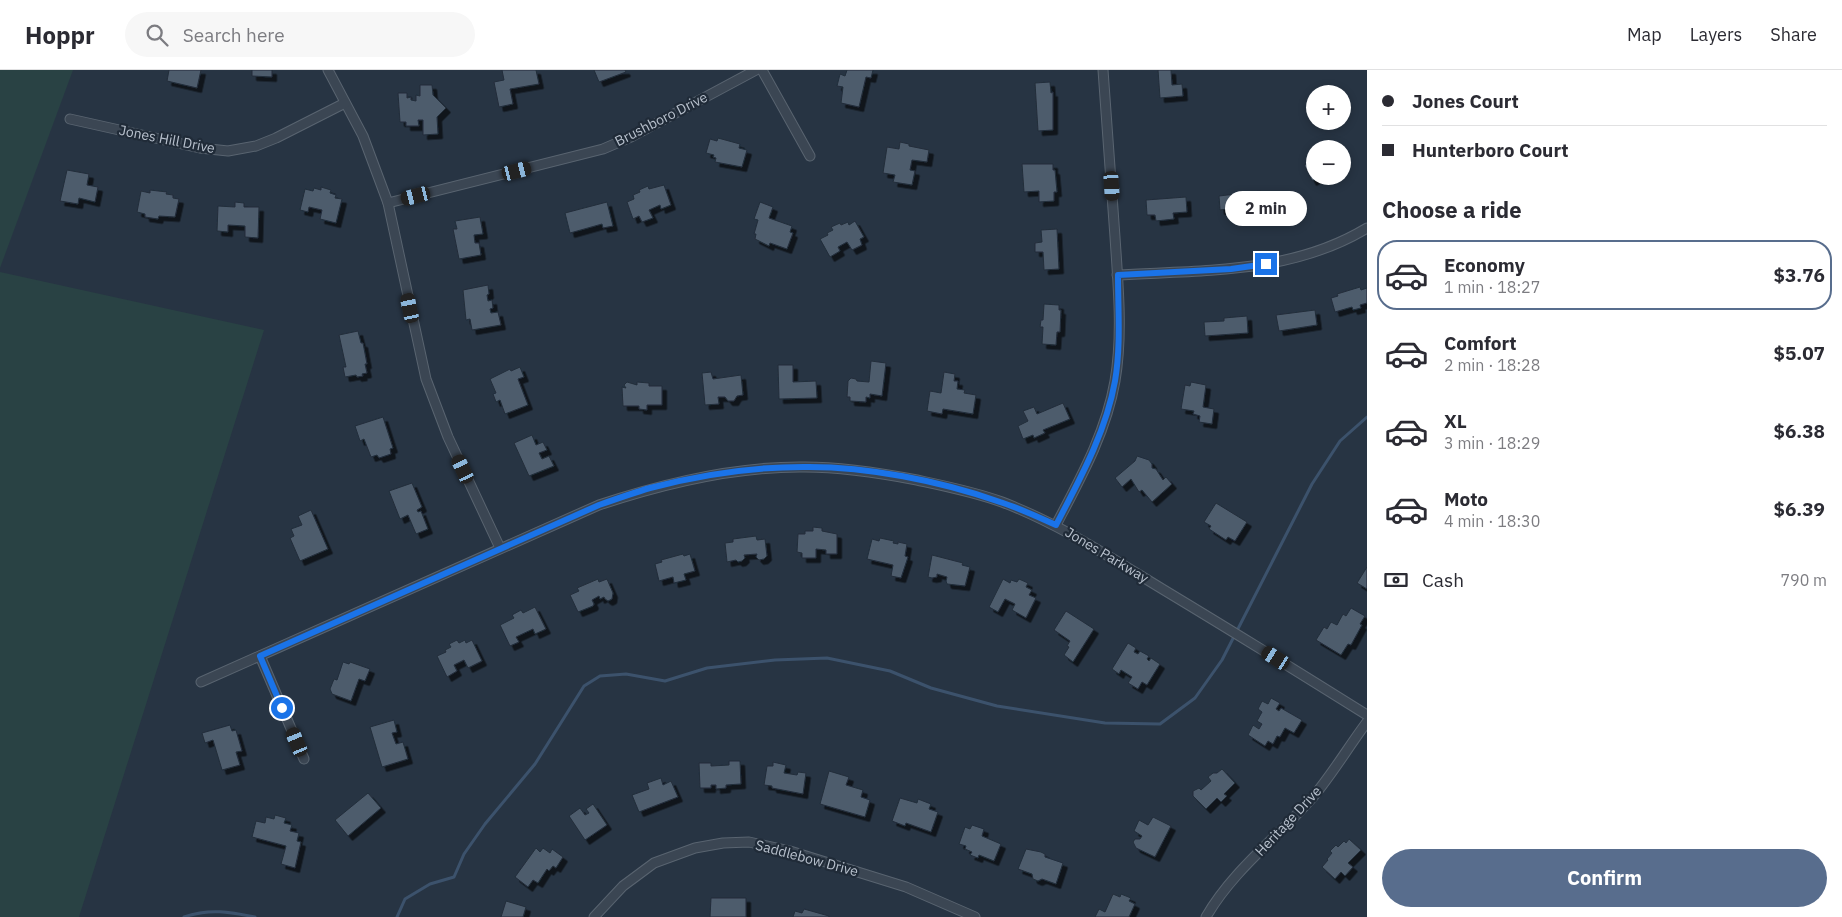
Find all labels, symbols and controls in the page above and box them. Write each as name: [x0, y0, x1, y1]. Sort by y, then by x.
search box: [125, 12, 475, 57]
text: Hoppr: [25, 19, 95, 51]
icon: search: [143, 21, 171, 49]
text: Search here: [183, 23, 285, 47]
text: Map: [1627, 23, 1662, 46]
text: Layers: [1690, 23, 1742, 46]
text: Share: [1770, 23, 1817, 46]
map controls: [1306, 85, 1351, 185]
button: +: [1306, 85, 1351, 130]
street label: Brushboro Drive: [612, 88, 711, 150]
text: Jones Court: [1412, 89, 1519, 113]
street label: Jones Hill Drive: [117, 121, 217, 157]
text: Hunterboro Court: [1412, 138, 1568, 162]
button: −: [1306, 140, 1351, 185]
car: [500, 160, 533, 182]
car: [1103, 171, 1120, 201]
car: [399, 185, 432, 207]
callout: 2 min: [1225, 191, 1307, 226]
text: Choose a ride: [1382, 195, 1522, 224]
text: 2 min: [1245, 198, 1287, 218]
route end: [1255, 253, 1277, 275]
icon: car: [1384, 253, 1429, 298]
text: Economy: [1444, 253, 1525, 277]
text: $3.76: [1773, 263, 1825, 287]
text: 1 min · 18:27: [1444, 277, 1540, 297]
car: [399, 292, 420, 324]
icon: car: [1384, 331, 1429, 376]
text: Comfort: [1444, 331, 1517, 355]
text: $5.07: [1773, 341, 1825, 365]
text: 2 min · 18:28: [1444, 355, 1540, 375]
icon: car: [1384, 409, 1429, 454]
text: XL: [1444, 409, 1467, 433]
text: $6.38: [1773, 419, 1825, 443]
text: 3 min · 18:29: [1444, 433, 1540, 453]
car: [449, 452, 476, 486]
icon: car: [1384, 487, 1429, 532]
text: Moto: [1444, 487, 1488, 511]
text: $6.39: [1773, 497, 1825, 521]
text: 4 min · 18:30: [1444, 511, 1540, 531]
street label: Jones Parkway: [1062, 523, 1152, 587]
icon: cash: [1382, 566, 1410, 594]
text: Cash: [1422, 568, 1464, 592]
text: 790 m: [1780, 570, 1827, 590]
car: [1259, 644, 1292, 672]
route start: [271, 697, 293, 719]
car: [284, 725, 309, 759]
street label: Heritage Drive: [1251, 782, 1325, 860]
street label: Saddlebow Drive: [754, 836, 861, 880]
button: Confirm: [1382, 849, 1827, 907]

